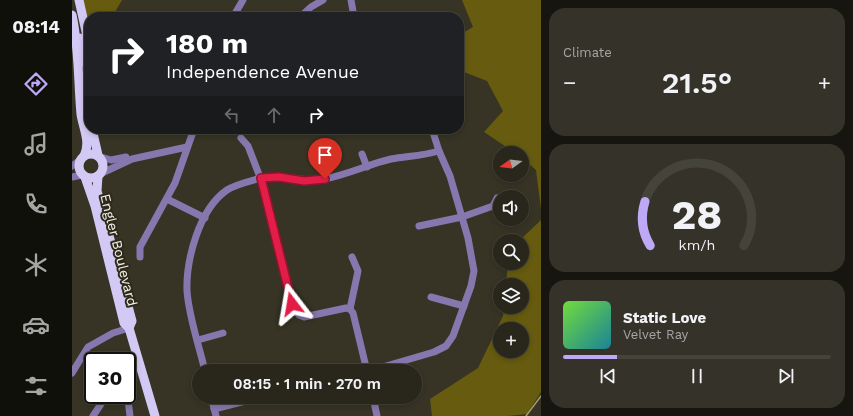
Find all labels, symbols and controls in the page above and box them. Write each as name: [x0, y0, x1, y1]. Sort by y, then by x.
text: 08:14: [12, 16, 60, 37]
text: 180 m: [166, 27, 248, 60]
icon: right: [100, 28, 152, 80]
text: Climate: [563, 45, 612, 60]
text: Independence Avenue: [166, 61, 359, 82]
text: 21.5°: [662, 65, 732, 100]
icon: directions: [22, 70, 50, 98]
text: −: [563, 70, 576, 95]
text: +: [818, 70, 831, 95]
icon: left: [221, 104, 243, 126]
icon: ahead: [263, 104, 285, 126]
icon: right: [305, 104, 327, 126]
icon: music: [22, 130, 50, 158]
pin: [308, 138, 342, 179]
icon: arrive: [314, 144, 336, 166]
north arrow: [493, 146, 529, 182]
map controls: [493, 146, 529, 358]
icon: phone: [22, 190, 50, 218]
button: sound: [493, 190, 529, 226]
text: 28: [672, 190, 722, 239]
street label: Engler Boulevard: [97, 192, 141, 308]
button: search: [493, 234, 529, 270]
text: km/h: [679, 237, 715, 253]
icon: climate: [22, 251, 50, 279]
button: layers: [493, 278, 529, 314]
position arrow: [271, 283, 313, 325]
text: Static Love: [623, 309, 706, 327]
icon: car: [22, 311, 50, 339]
button: +: [493, 322, 529, 358]
text: Velvet Ray: [623, 327, 688, 342]
speed limit sign: 30: [84, 352, 136, 404]
icon: previous: [597, 365, 619, 387]
icon: pause: [686, 365, 708, 387]
icon: next: [775, 365, 797, 387]
icon: filters: [22, 372, 50, 400]
text: 08:15 · 1 min · 270 m: [233, 375, 381, 393]

